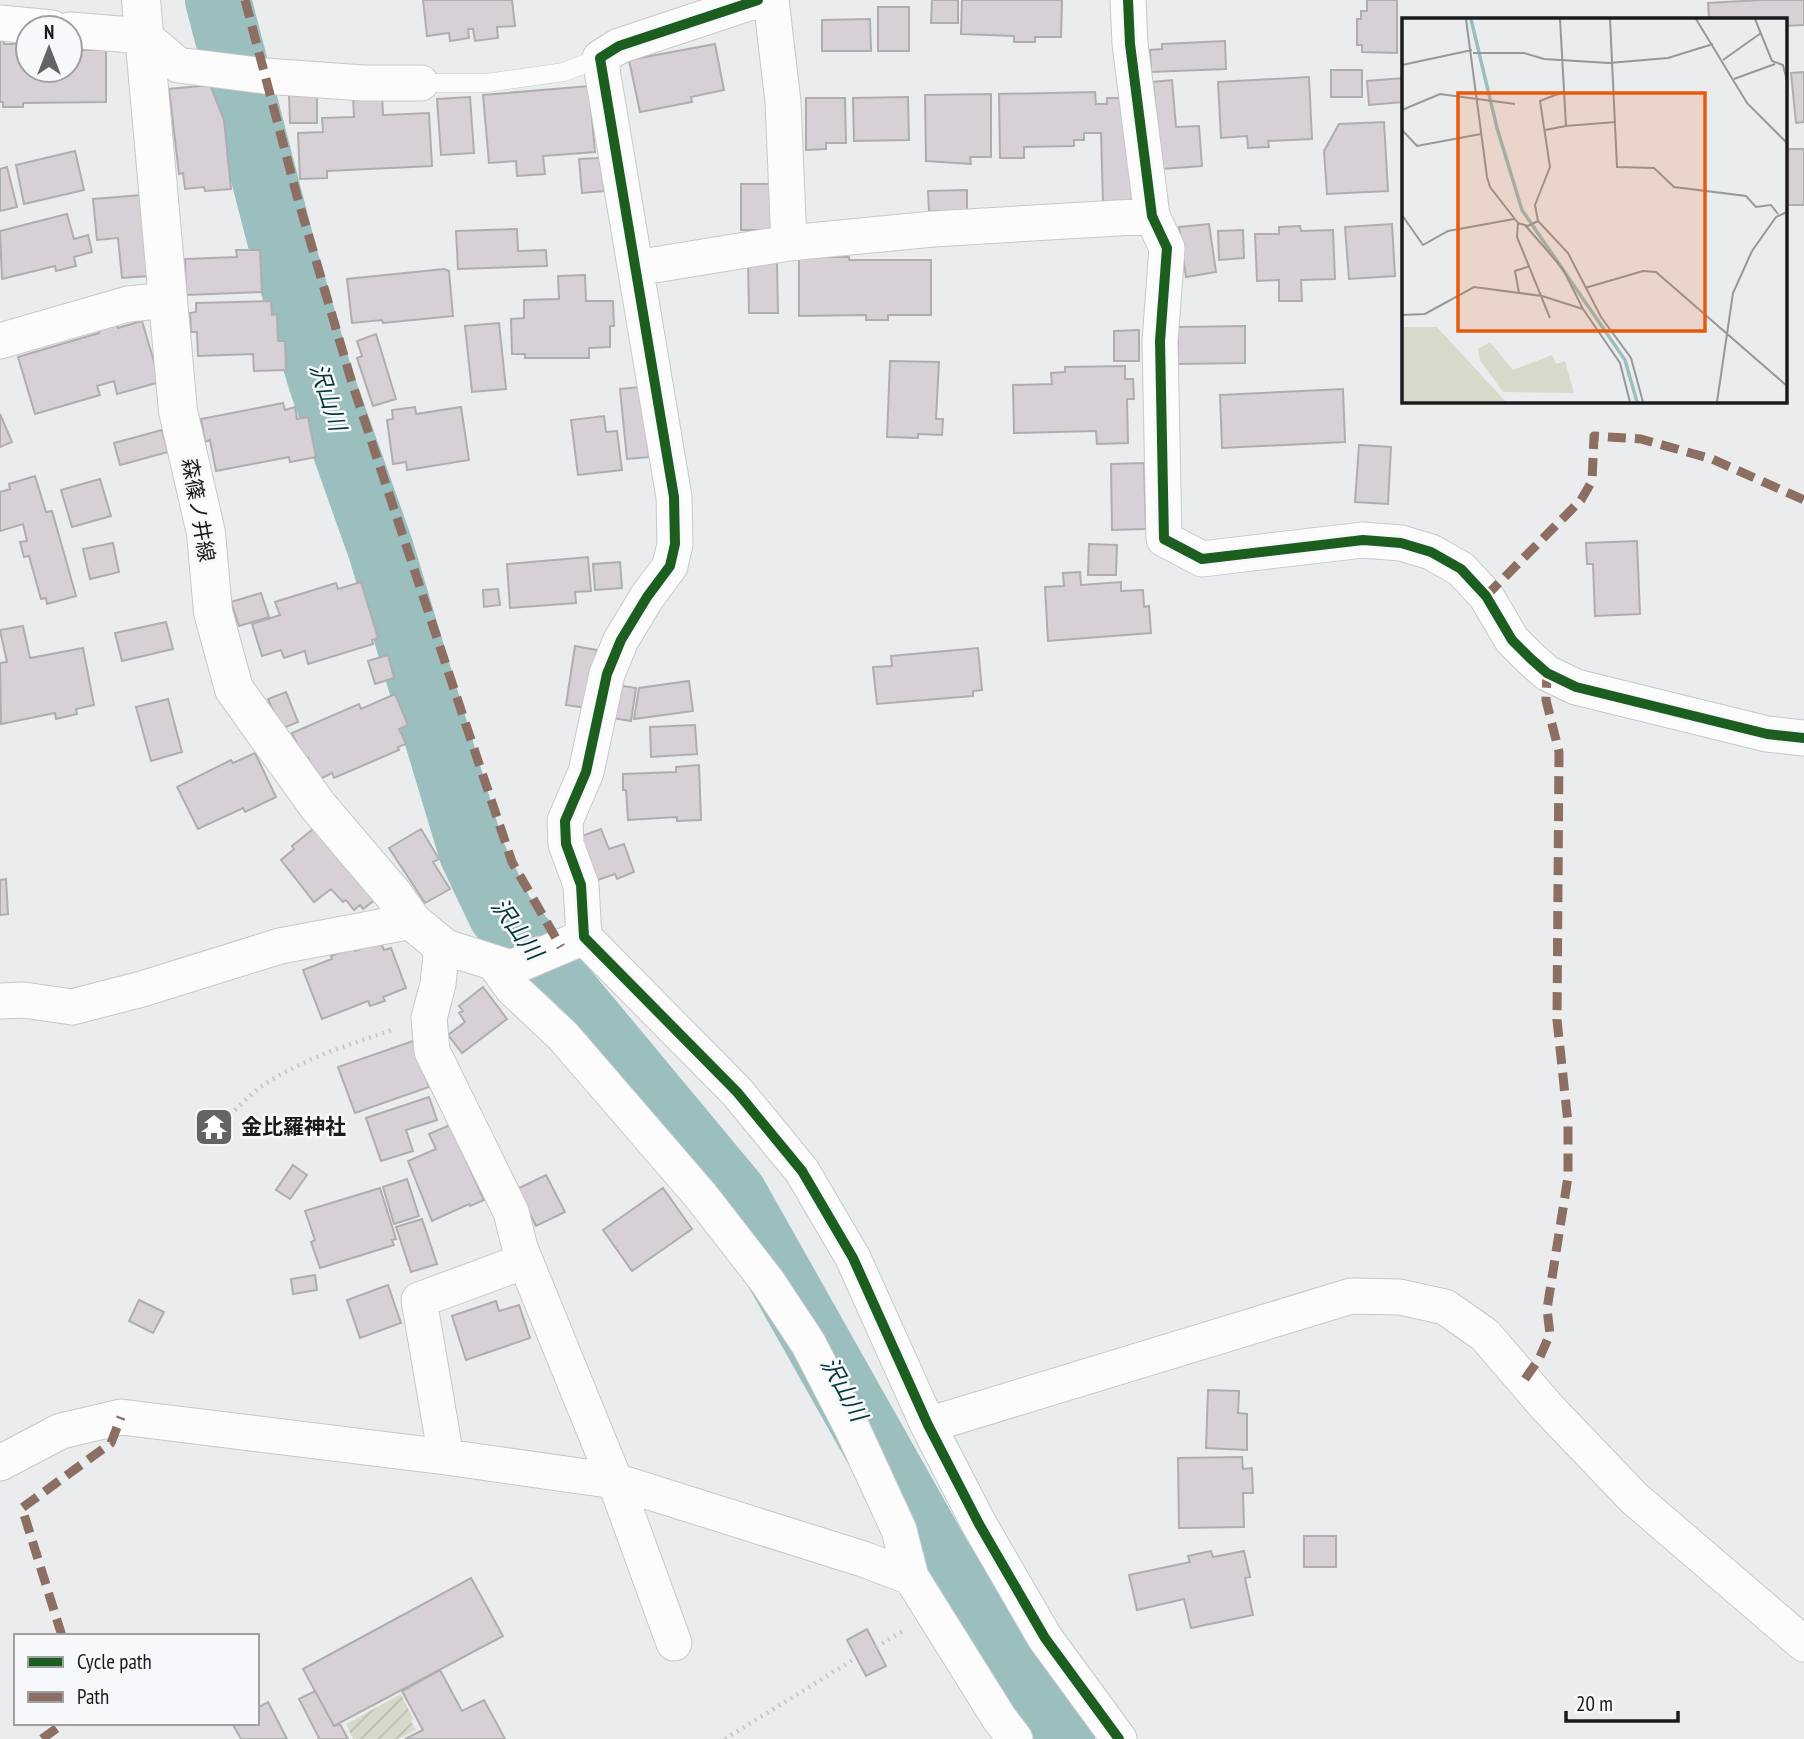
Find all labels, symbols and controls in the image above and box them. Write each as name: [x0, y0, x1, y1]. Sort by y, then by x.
north arrow: [14, 14, 84, 84]
inset map: [1402, 18, 1786, 402]
text: N: [44, 20, 54, 44]
water label: 沢山川: [304, 360, 354, 437]
street label: 森篠ノ井線: [176, 456, 221, 564]
water label: 沢山川: [485, 892, 551, 968]
temple icon: 金比羅神社: [193, 1106, 235, 1148]
place label: 金比羅神社: [241, 1113, 346, 1140]
water label: 沢山川: [815, 1352, 875, 1429]
legend: [14, 1634, 259, 1725]
text: Cycle path: [77, 1648, 152, 1675]
scale bar: [1566, 1680, 1678, 1724]
text: Path: [77, 1683, 109, 1710]
text: 20 m: [1576, 1690, 1613, 1717]

